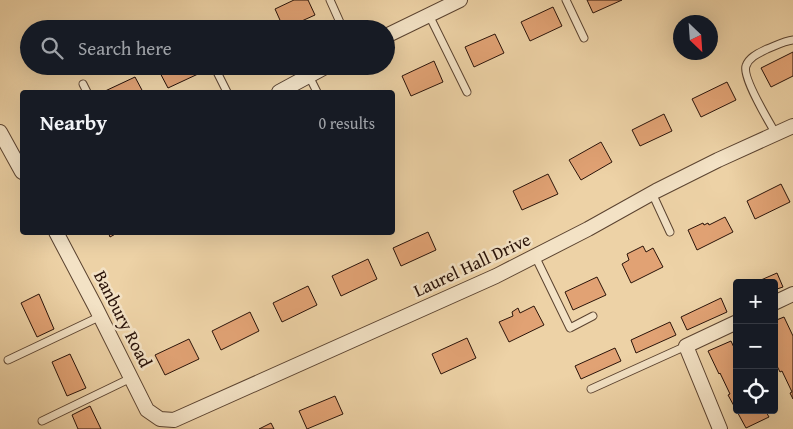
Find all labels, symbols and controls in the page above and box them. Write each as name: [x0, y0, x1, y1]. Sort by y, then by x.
north arrow: [673, 15, 718, 60]
search box: [20, 20, 395, 75]
icon: search: [38, 34, 66, 62]
text: Search here: [78, 34, 172, 62]
text: Nearby: [40, 107, 107, 138]
text: 0 results: [318, 111, 375, 135]
street label: Laurel Hall Drive: [409, 226, 535, 304]
street label: Banbury Road: [87, 265, 160, 372]
map controls: [733, 279, 778, 414]
button: +: [733, 279, 778, 324]
button: −: [733, 324, 778, 369]
button: locate: [733, 369, 778, 414]

